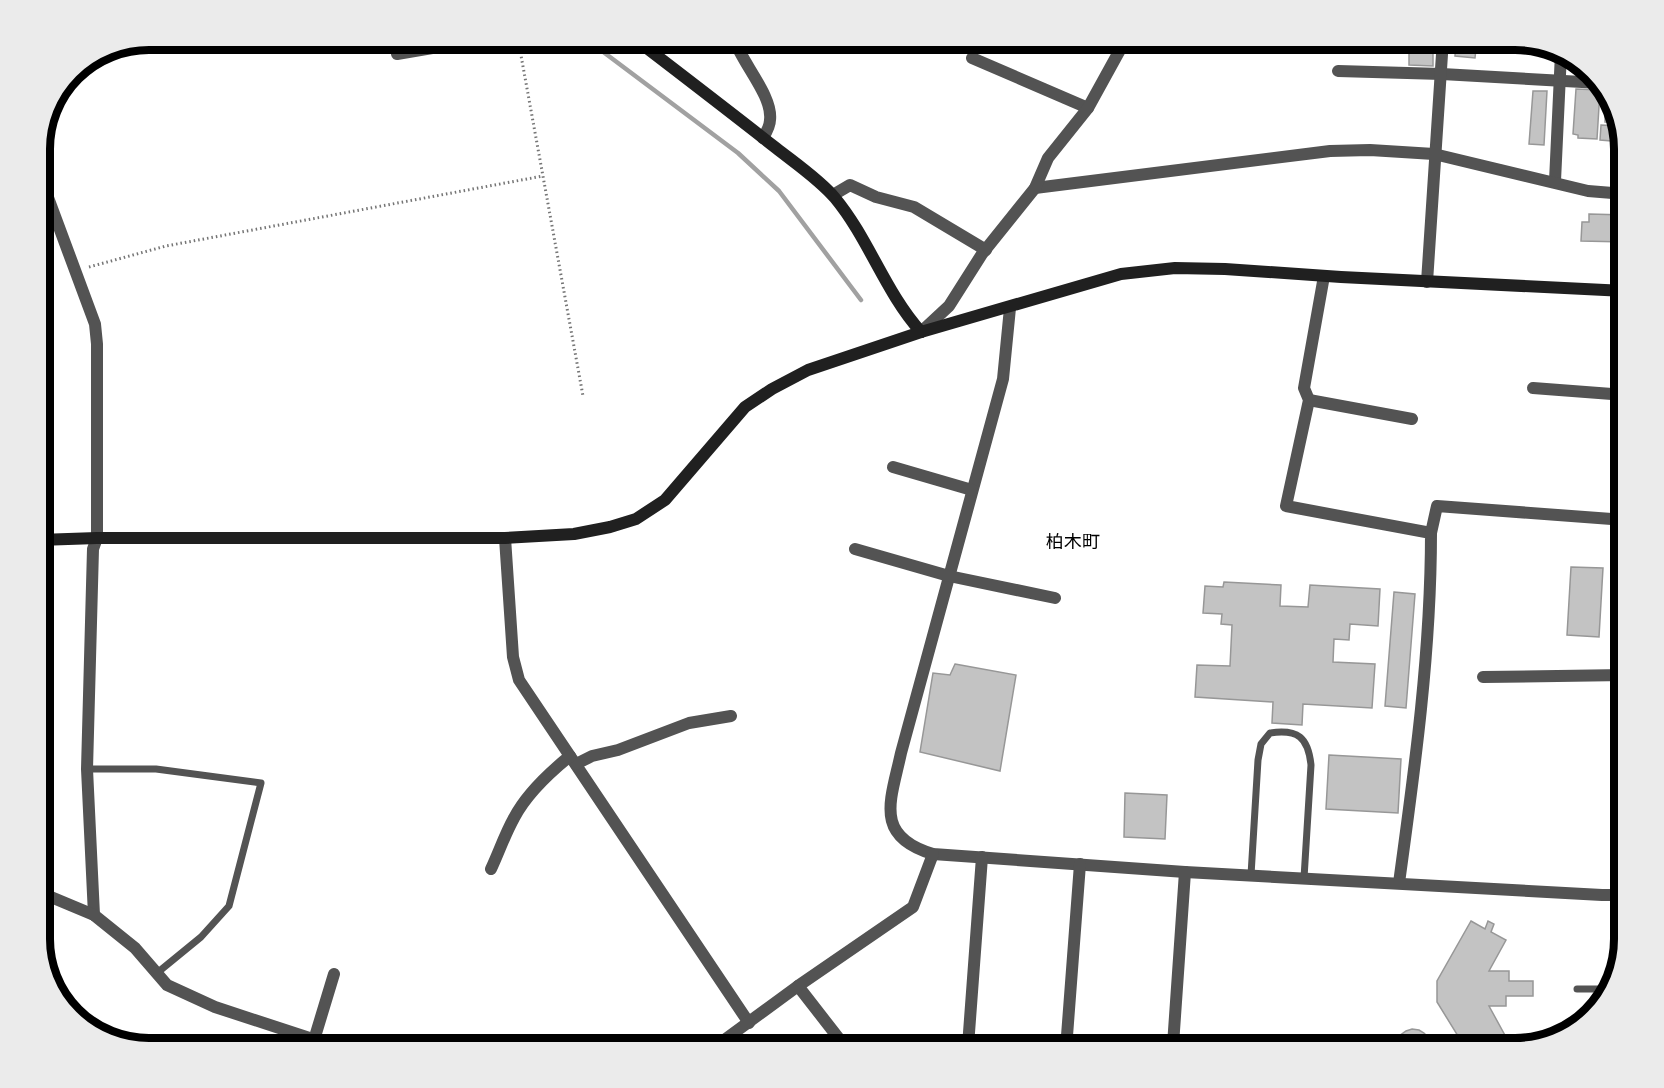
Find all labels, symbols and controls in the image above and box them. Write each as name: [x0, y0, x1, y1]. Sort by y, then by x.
district label: 柏木町: [1046, 531, 1100, 552]

